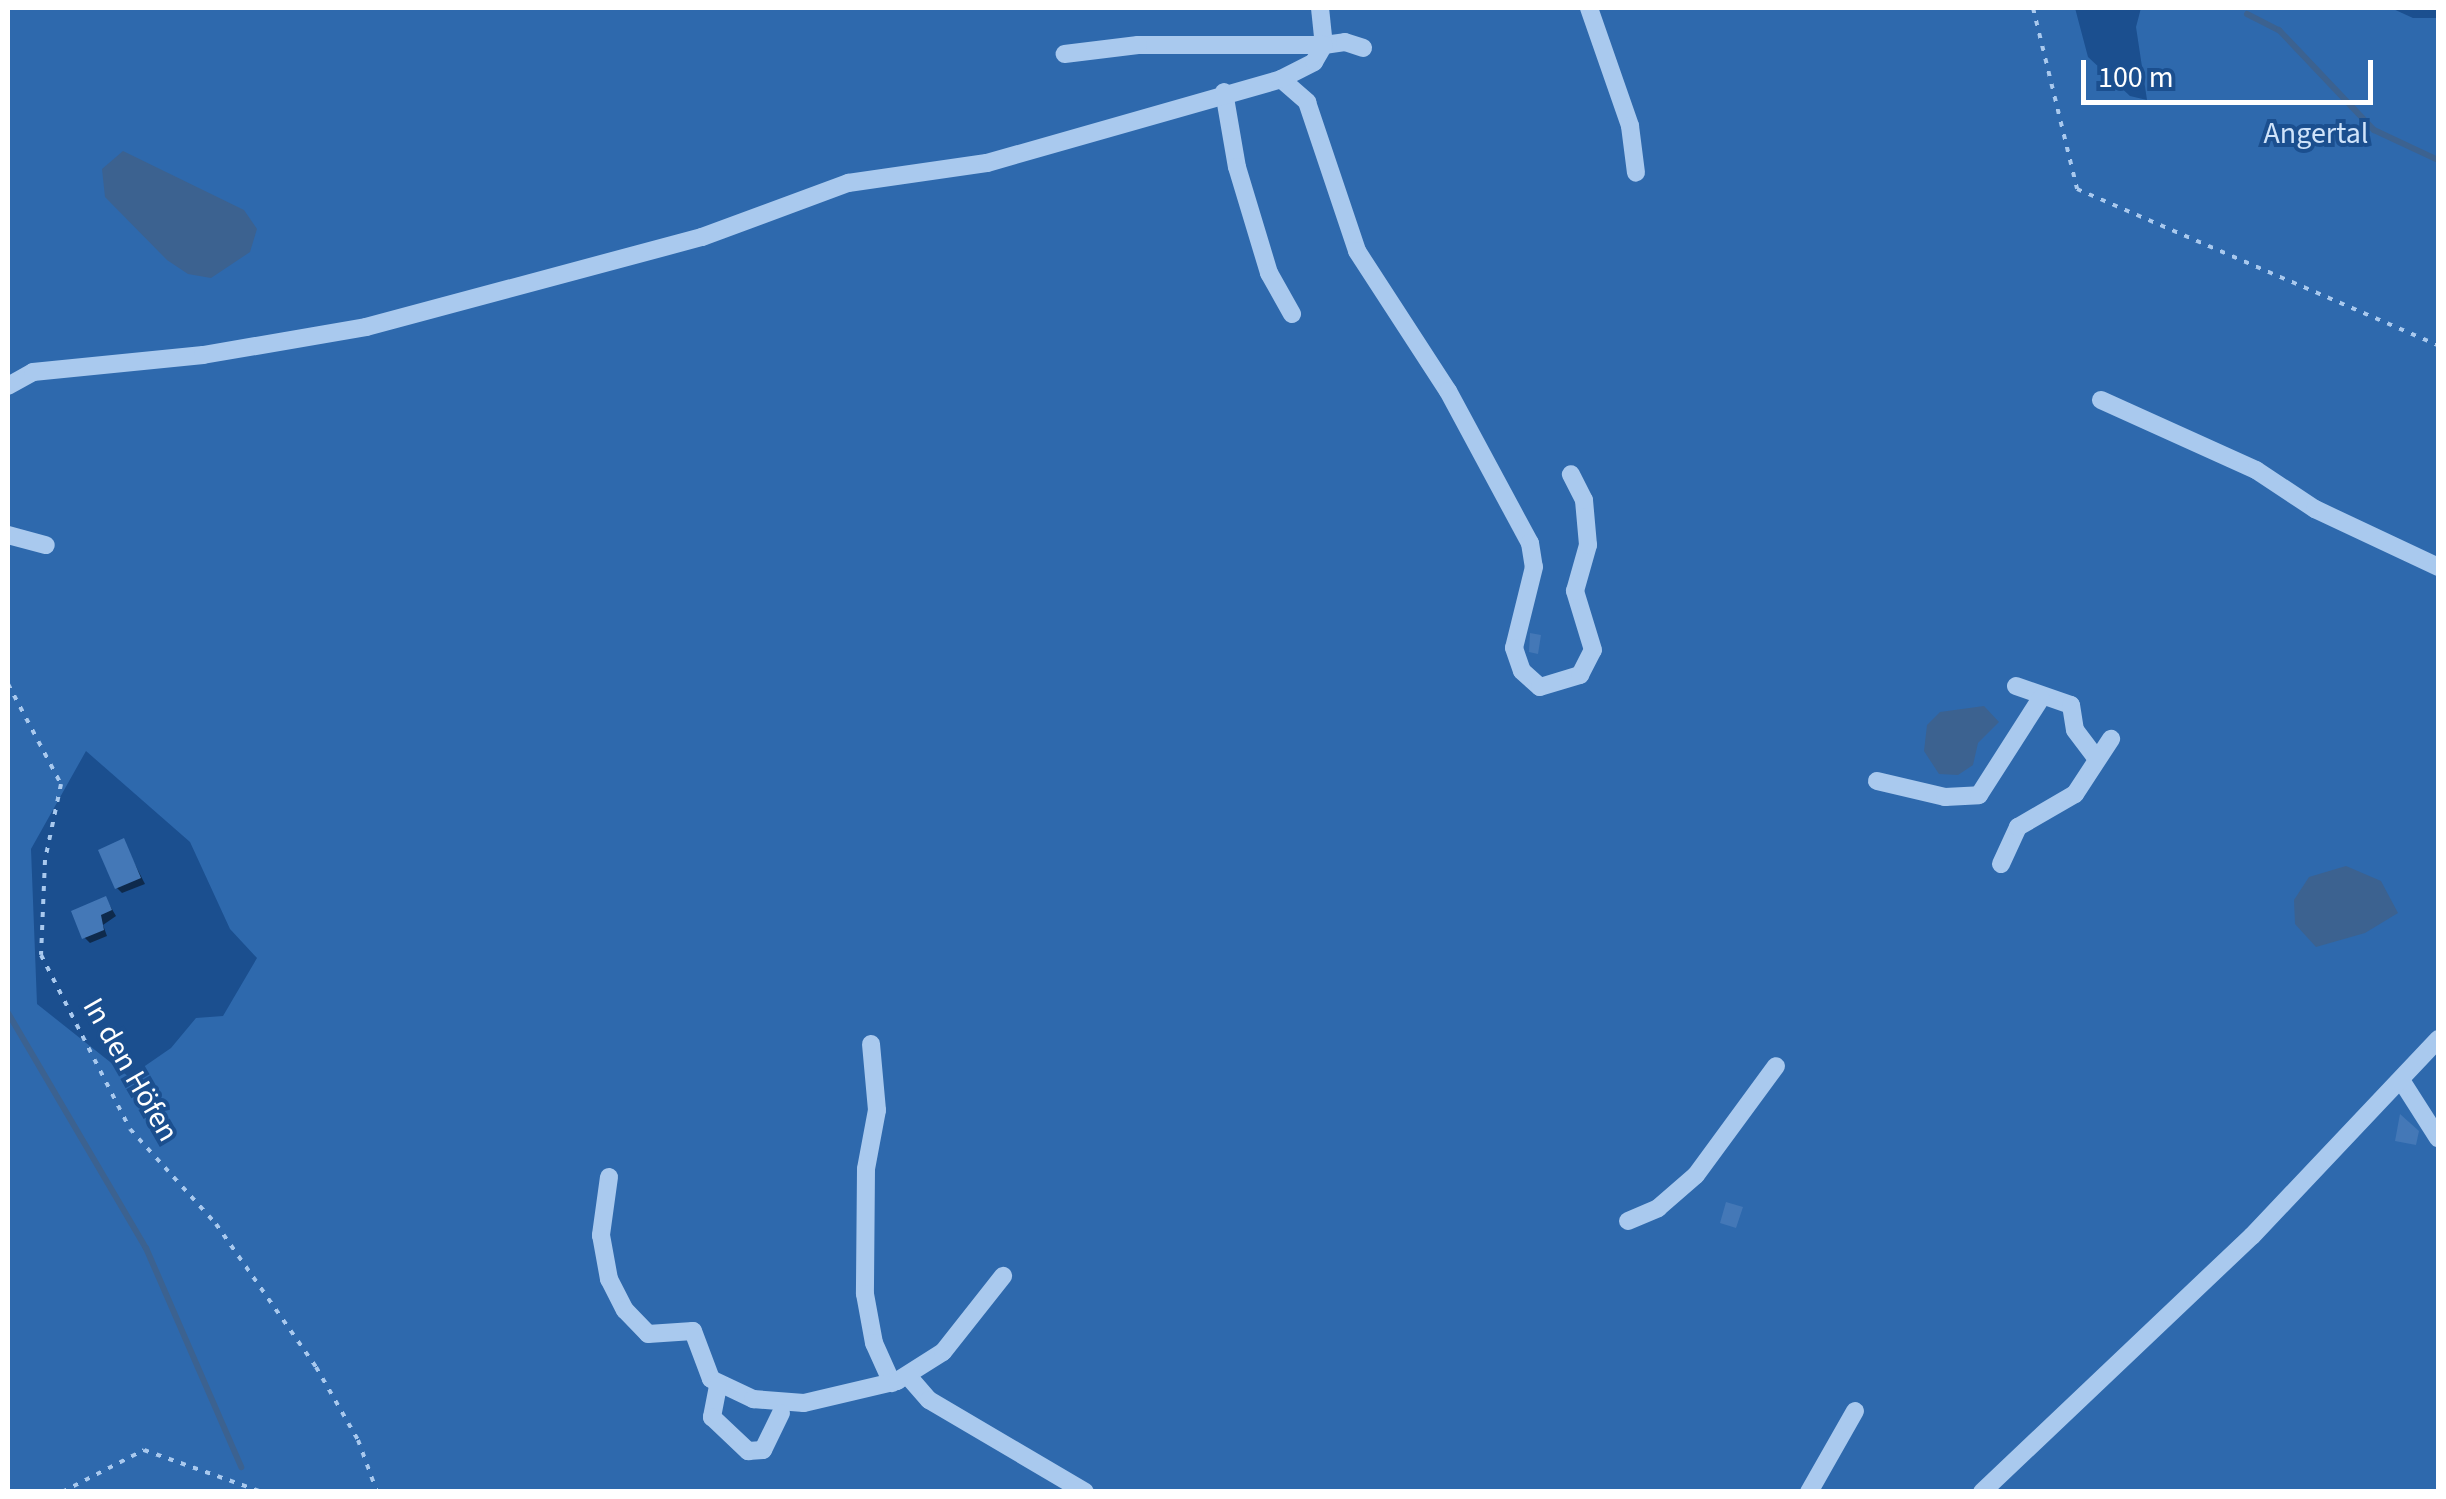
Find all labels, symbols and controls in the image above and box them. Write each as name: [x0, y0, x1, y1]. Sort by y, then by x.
scale bar: [2086, 40, 2378, 102]
text: 100 m: [2098, 56, 2174, 99]
park label: Angertal: [2264, 116, 2368, 152]
street label: In den Höfen: [74, 992, 186, 1148]

